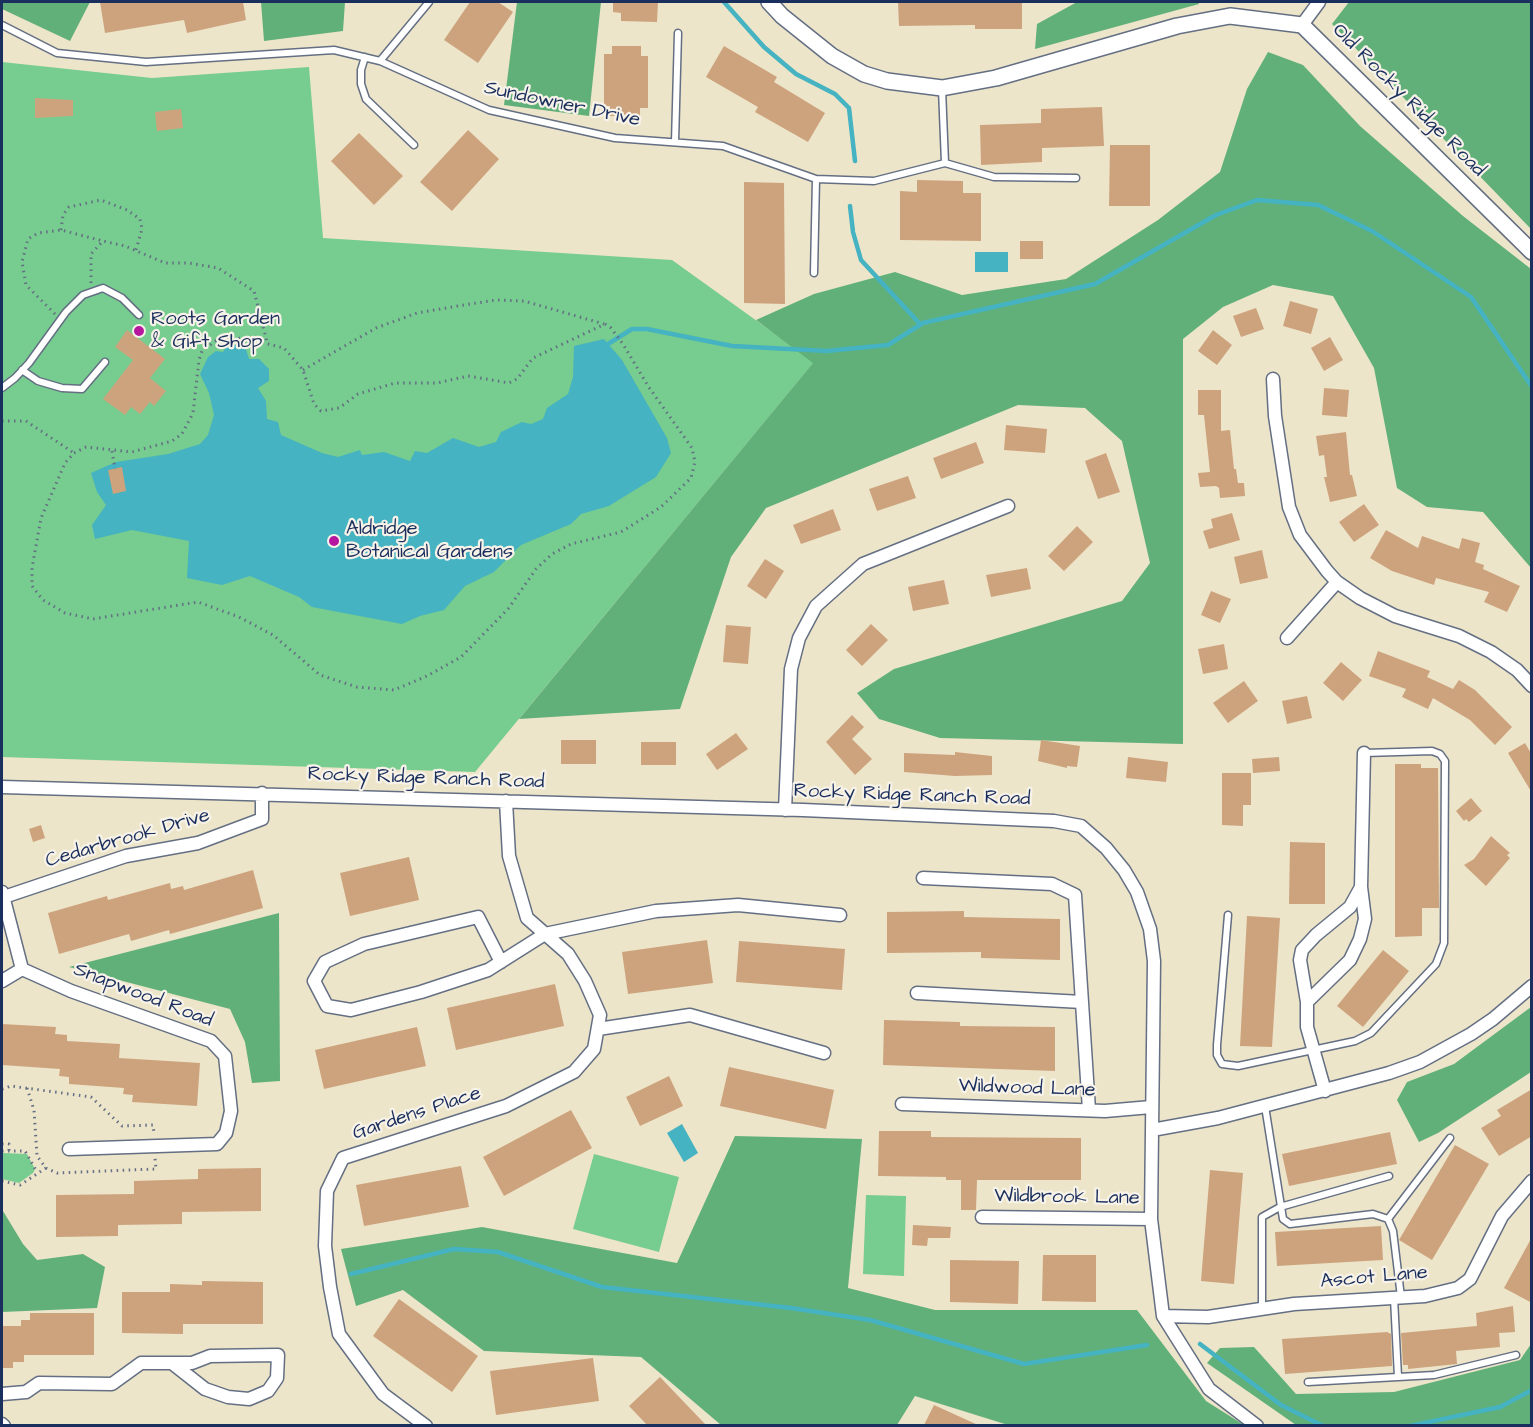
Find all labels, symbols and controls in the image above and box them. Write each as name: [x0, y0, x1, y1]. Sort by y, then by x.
street label: Old Rocky Ridge Road: [1326, 19, 1490, 183]
street label: Sundowner Drive: [482, 77, 642, 133]
place label: Roots Garden & Gift Shop: [151, 308, 280, 355]
marker: Roots Garden & Gift Shop: [132, 324, 146, 338]
place label: Aldridge Botanical Gardens: [346, 518, 513, 565]
marker: Aldridge Botanical Gardens: [327, 534, 341, 548]
street label: Rocky Ridge Ranch Road: [307, 763, 545, 795]
street label: Rocky Ridge Ranch Road: [793, 780, 1031, 812]
street label: Cedarbrook Drive: [43, 804, 213, 874]
street label: Snapwood Road: [70, 958, 216, 1034]
street label: Wildwood Lane: [958, 1075, 1096, 1103]
street label: Gardens Place: [350, 1082, 484, 1146]
street label: Wildbrook Lane: [994, 1185, 1140, 1211]
street label: Ascot Lane: [1319, 1261, 1429, 1295]

